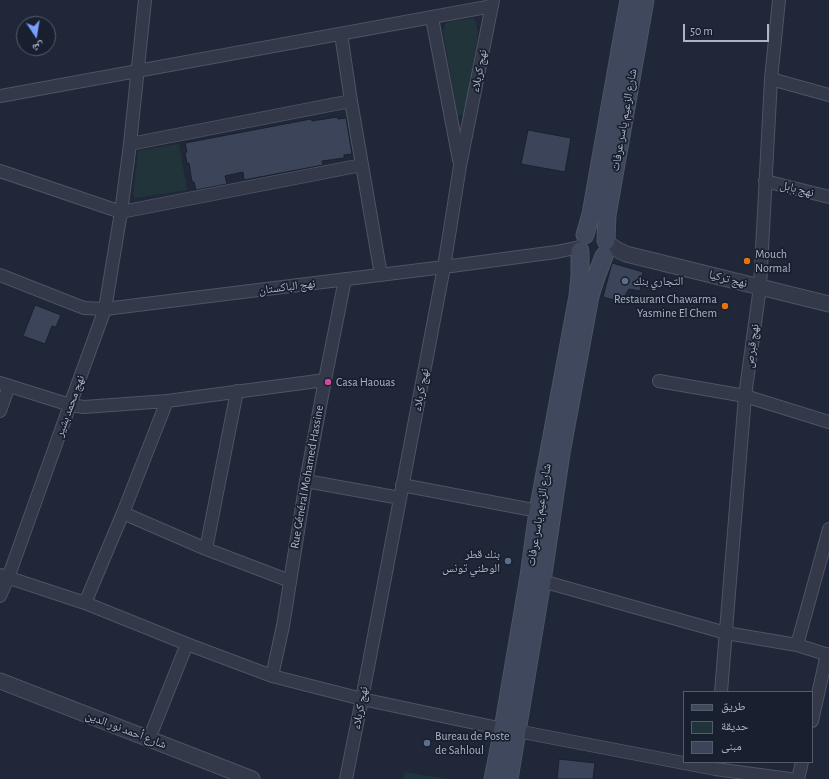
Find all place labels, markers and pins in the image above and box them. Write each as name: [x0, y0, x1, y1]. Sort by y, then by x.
place label: Mouch Normal: [755, 247, 791, 275]
marker: Mouch Normal: [742, 256, 752, 266]
place label: التجاري بنك: [633, 274, 683, 288]
marker: التجاري بنك: [620, 276, 630, 286]
place label: Restaurant Chawarma Yasmine El Chem: [614, 292, 717, 320]
marker: Restaurant Chawarma Yasmine El Chem: [720, 301, 730, 311]
place label: Casa Haouas: [336, 375, 395, 389]
marker: Casa Haouas: [323, 377, 333, 387]
place label: بنك قطر الوطني تونس: [442, 547, 500, 575]
marker: بنك قطر الوطني تونس: [503, 556, 513, 566]
place label: Bureau de Poste de Sahloul: [435, 729, 509, 757]
marker: Bureau de Poste de Sahloul: [422, 738, 432, 748]

